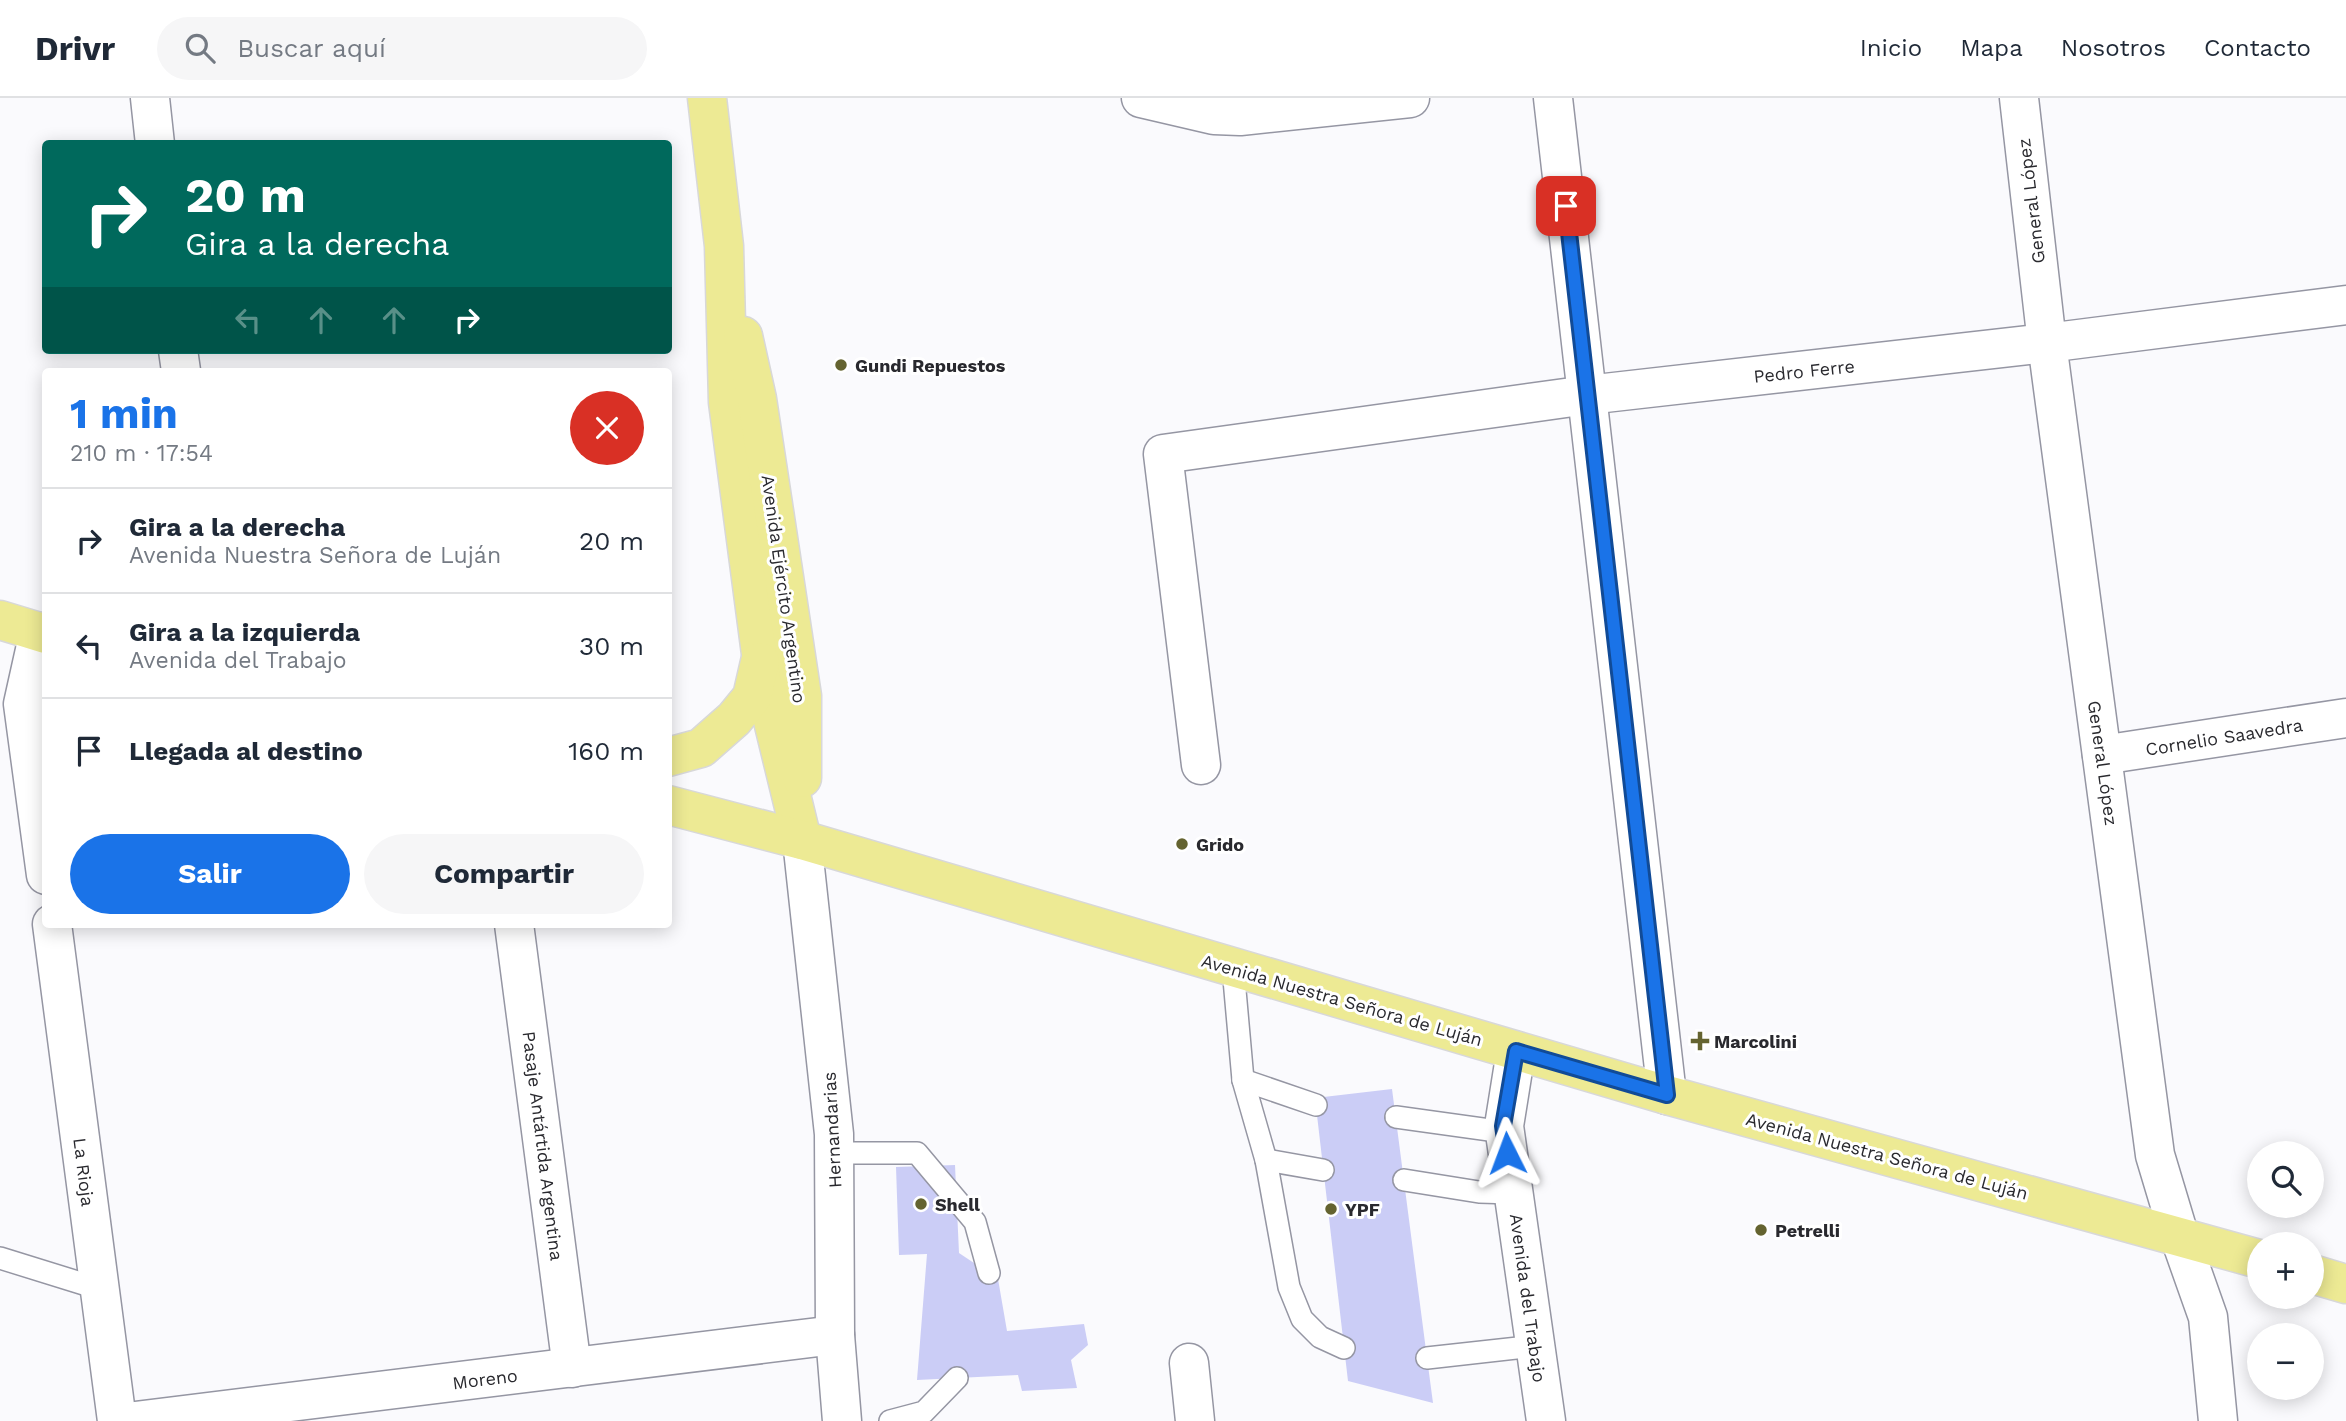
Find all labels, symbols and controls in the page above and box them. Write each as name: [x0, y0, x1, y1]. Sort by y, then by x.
search box: [157, 17, 647, 80]
text: Drivr: [35, 29, 115, 68]
icon: search: [181, 29, 219, 67]
text: Buscar aquí: [237, 33, 386, 63]
text: Inicio: [1860, 34, 1922, 62]
text: Mapa: [1960, 34, 2023, 62]
text: Nosotros: [2061, 34, 2166, 62]
text: Contacto: [2204, 34, 2311, 62]
street label: General López: [2013, 137, 2049, 265]
text: 20 m: [185, 166, 306, 224]
icon: right: [70, 168, 161, 259]
pin: [1536, 176, 1596, 236]
icon: arrive: [1547, 187, 1585, 225]
text: Gira a la derecha: [185, 225, 449, 263]
icon: left: [229, 301, 267, 339]
icon: ahead: [302, 301, 340, 339]
icon: ahead: [375, 301, 413, 339]
icon: right: [448, 301, 486, 339]
place label: Gundi Repuestos: [855, 355, 1006, 376]
street label: Pedro Ferre: [1752, 355, 1856, 387]
marker: Gundi Repuestos: [833, 357, 849, 373]
text: 1 min: [70, 389, 178, 438]
button: close: [570, 391, 644, 465]
text: 210 m · 17:54: [70, 440, 213, 467]
street label: Avenida Ejército Argentino: [758, 473, 810, 705]
text: Gira a la derecha: [129, 512, 345, 542]
icon: right: [70, 522, 108, 560]
text: 20 m: [579, 526, 644, 556]
text: Avenida Nuestra Señora de Luján: [129, 542, 501, 569]
text: Gira a la izquierda: [129, 617, 360, 647]
icon: left: [70, 627, 108, 665]
text: 30 m: [579, 631, 644, 661]
text: Avenida del Trabajo: [129, 647, 347, 674]
street label: General López: [2084, 699, 2122, 827]
street label: Cornelio Saavedra: [2144, 714, 2304, 760]
icon: arrive: [70, 732, 108, 770]
text: Llegada al destino: [129, 736, 363, 766]
text: 160 m: [568, 736, 644, 766]
button: Salir: [70, 834, 350, 914]
button: Compartir: [364, 834, 644, 914]
place label: Grido: [1196, 834, 1244, 855]
marker: Grido: [1174, 836, 1190, 852]
street label: Avenida Nuestra Señora de Luján: [1199, 950, 1485, 1050]
street label: Pasaje Antártida Argentina: [518, 1030, 568, 1262]
place label: Marcolini: [1714, 1031, 1797, 1052]
marker: Marcolini: [1692, 1033, 1708, 1049]
street label: Hernandarias: [818, 1071, 846, 1189]
street label: Avenida Nuestra Señora de Luján: [1744, 1108, 2030, 1204]
position arrow: [1470, 1116, 1544, 1190]
street label: La Rioja: [69, 1136, 99, 1208]
map controls: [2247, 1141, 2324, 1400]
button: search: [2247, 1141, 2324, 1218]
place label: Shell: [935, 1194, 980, 1215]
marker: Shell: [913, 1196, 929, 1212]
place label: YPF: [1345, 1199, 1380, 1220]
marker: YPF: [1323, 1201, 1339, 1217]
street label: Avenida del Trabajo: [1506, 1212, 1550, 1384]
place label: Petrelli: [1775, 1220, 1840, 1241]
marker: Petrelli: [1753, 1222, 1769, 1238]
button: +: [2247, 1232, 2324, 1309]
button: −: [2247, 1323, 2324, 1400]
street label: Moreno: [451, 1365, 519, 1393]

